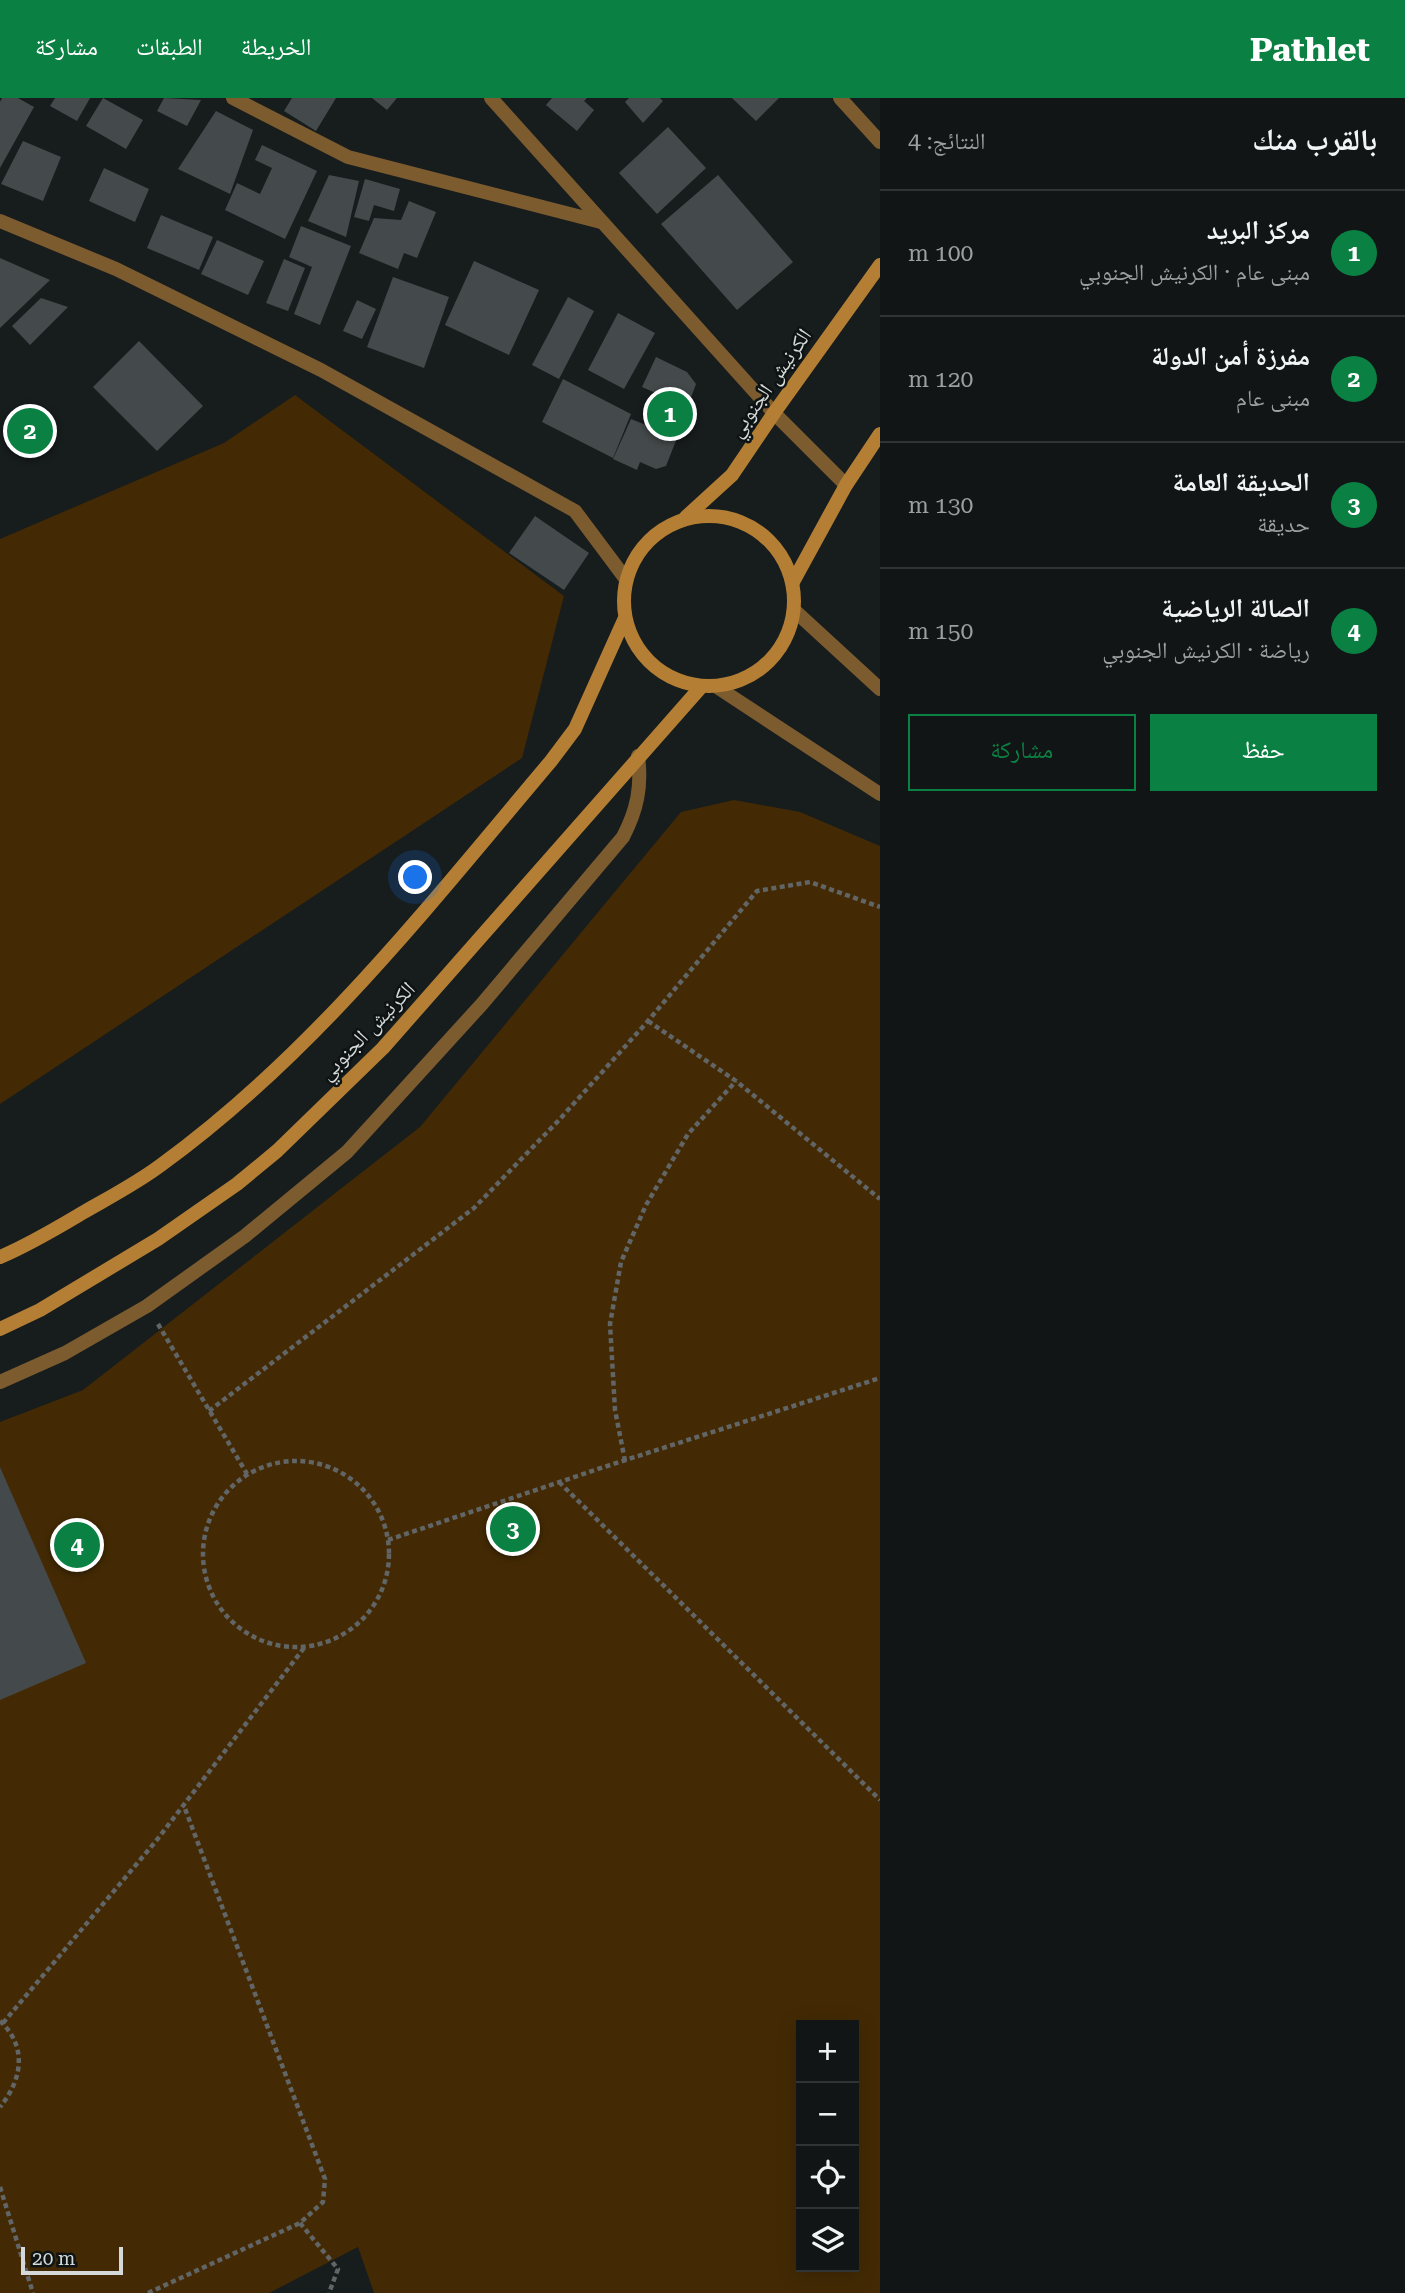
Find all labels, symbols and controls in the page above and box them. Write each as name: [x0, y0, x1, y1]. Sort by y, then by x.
text: Pathlet: [1250, 30, 1370, 69]
text: مشاركة: [35, 33, 98, 61]
text: الطبقات: [136, 33, 203, 61]
text: الخريطة: [241, 33, 311, 61]
text: بالقرب منك: [1252, 122, 1377, 157]
text: النتائج: 4: [908, 128, 985, 155]
text: مركز البريد: [1207, 215, 1310, 245]
text: 100 m: [908, 240, 973, 267]
text: 1: [1348, 240, 1360, 267]
text: مبنى عام · الكرنيش الجنوبي: [1079, 259, 1310, 286]
street label: الكرنيش الجنوبي: [724, 324, 820, 444]
text: مفرزة أمن الدولة: [1151, 341, 1310, 371]
text: 120 m: [908, 366, 973, 393]
text: 2: [1348, 366, 1360, 393]
text: مبنى عام: [1236, 385, 1310, 412]
pin: 1: [647, 388, 693, 440]
pin: 2: [7, 405, 53, 457]
text: الحديقة العامة: [1172, 467, 1310, 497]
text: 130 m: [908, 492, 973, 519]
text: 3: [1348, 492, 1360, 519]
text: حديقة: [1257, 511, 1310, 538]
text: الصالة الرياضية: [1161, 593, 1310, 623]
text: 150 m: [908, 618, 973, 645]
text: 4: [1348, 618, 1360, 645]
text: رياضة · الكرنيش الجنوبي: [1102, 637, 1310, 664]
button: مشاركة: [908, 714, 1136, 791]
button: حفظ: [1150, 714, 1377, 791]
your location: [398, 860, 432, 894]
street label: الكرنيش الجنوبي: [314, 977, 423, 1088]
pin: 3: [490, 1503, 536, 1555]
pin: 4: [54, 1519, 100, 1571]
map controls: [796, 2020, 859, 2272]
button: +: [796, 2020, 859, 2083]
button: −: [796, 2083, 859, 2146]
button: locate: [796, 2146, 859, 2209]
button: layers: [796, 2209, 859, 2272]
scale bar: [21, 2244, 122, 2276]
text: 20 m: [32, 2247, 75, 2270]

